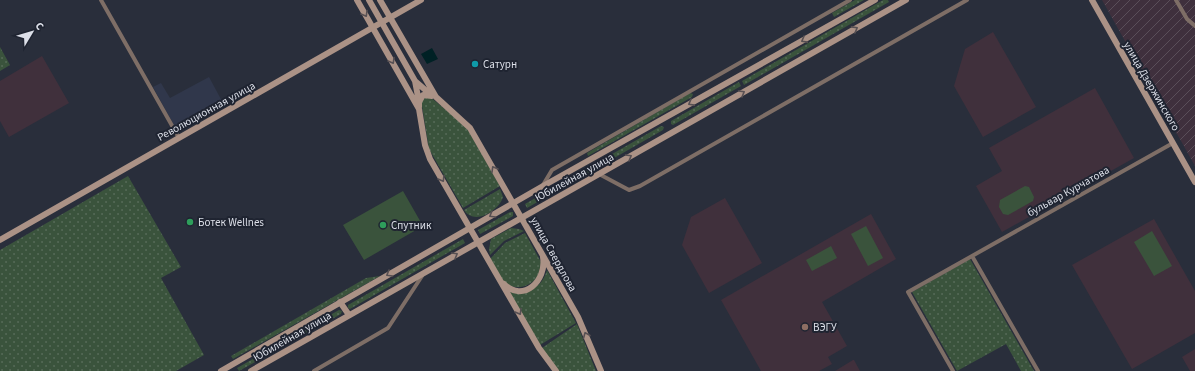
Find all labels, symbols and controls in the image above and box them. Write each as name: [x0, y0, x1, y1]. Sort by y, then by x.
one-way arrow: [361, 9, 368, 17]
north arrow: [12, 12, 52, 52]
text: С: [32, 19, 48, 34]
one-way arrow: [851, 26, 858, 33]
one-way arrow: [801, 35, 808, 42]
street label: улица Дзержинского: [1120, 39, 1183, 134]
one-way arrow: [388, 57, 395, 64]
place label: Сатурн: [483, 57, 517, 72]
marker: Сатурн: [470, 59, 480, 69]
street label: Революционная улица: [155, 78, 258, 145]
one-way arrow: [738, 90, 745, 97]
one-way arrow: [688, 99, 695, 106]
street label: Юбилейная улица: [532, 150, 616, 205]
one-way arrow: [625, 154, 632, 161]
street label: бульвар Курчатова: [1024, 163, 1112, 220]
one-way arrow: [491, 166, 498, 173]
one-way arrow: [438, 175, 445, 182]
one-way arrow: [489, 210, 496, 217]
street label: улица Свердлова: [527, 214, 580, 294]
place label: Ботек Wellnes: [198, 215, 264, 230]
marker: Ботек Wellnes: [185, 217, 195, 227]
place label: Спутник: [391, 218, 432, 233]
marker: Спутник: [378, 220, 388, 230]
one-way arrow: [451, 252, 458, 259]
one-way arrow: [386, 269, 393, 276]
one-way arrow: [514, 307, 521, 315]
street label: Юбилейная улица: [250, 308, 334, 365]
place label: ВЭГУ: [813, 320, 837, 335]
marker: ВЭГУ: [800, 322, 810, 332]
one-way arrow: [582, 332, 590, 339]

